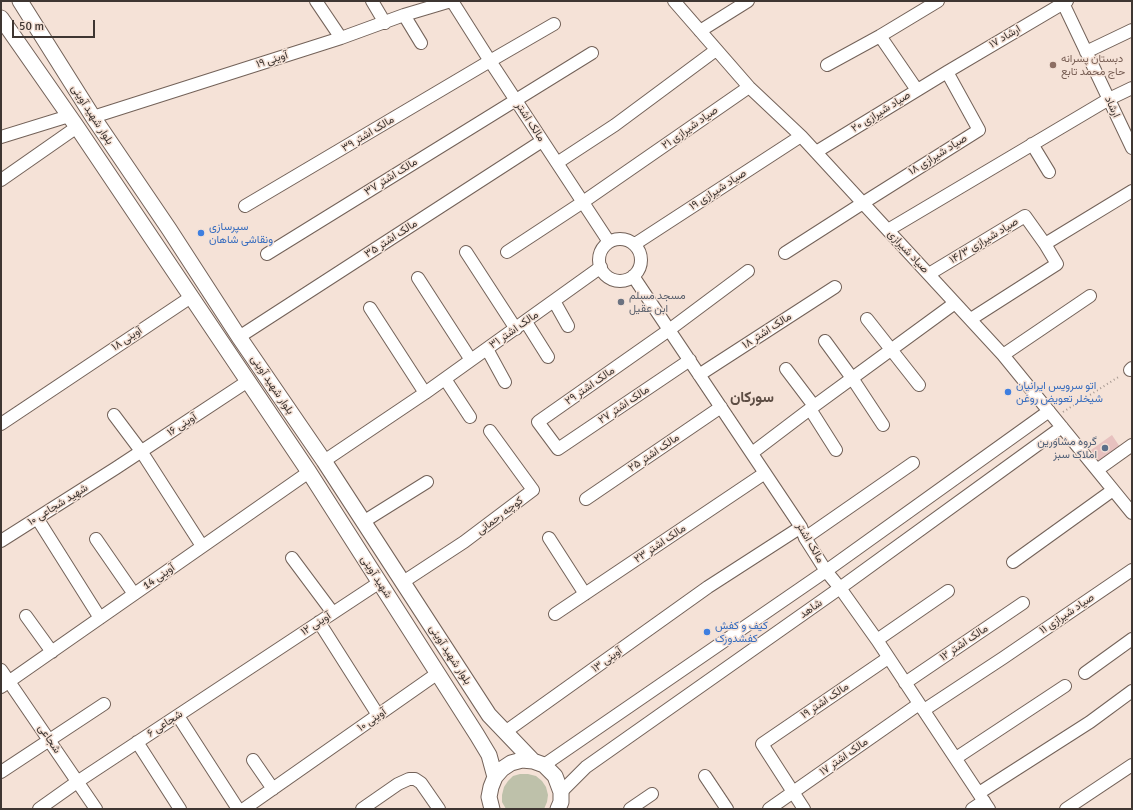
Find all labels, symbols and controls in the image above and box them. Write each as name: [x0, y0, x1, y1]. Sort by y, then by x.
scale bar: [14, 12, 97, 38]
text: 50 m: [19, 19, 44, 34]
street label: ارشاد ۱۷: [987, 22, 1023, 52]
street label: آوینی ۱۹: [254, 49, 290, 71]
place label: دبستان پسرانه حاج محمد تابع: [1061, 52, 1125, 78]
marker: دبستان پسرانه حاج محمد تابع: [1048, 60, 1058, 70]
street label: بلوار شهید آوینی: [68, 83, 116, 147]
street label: صیاد شیرازی ۲۰: [849, 89, 913, 135]
street label: ارشاد: [1101, 94, 1123, 120]
street label: مالک اشتر: [512, 100, 548, 144]
street label: صیاد شیرازی ۲۱: [659, 104, 721, 152]
street label: مالک اشتر ۳۹: [339, 113, 397, 155]
street label: صیاد شیرازی ۱۸: [906, 132, 970, 178]
street label: مالک اشتر ۳۷: [362, 155, 420, 199]
street label: صیاد شیرازی ۱۹: [687, 167, 749, 213]
street label: صیاد شیرازی ۱۴/۳: [947, 215, 1021, 267]
street label: مالک اشتر ۳۵: [362, 217, 420, 261]
place label: سپرسازی و‌نقاشی شاهان: [209, 220, 273, 246]
marker: سپرسازی و‌نقاشی شاهان: [196, 228, 206, 238]
street label: صیاد شیرازی: [885, 228, 931, 276]
place label: مسجد مسلم ابن عقیل: [629, 289, 686, 315]
marker: مسجد مسلم ابن عقیل: [616, 297, 626, 307]
street label: مالک اشتر ۳۱: [487, 308, 541, 352]
street label: مالک اشتر ۱۸: [740, 310, 794, 352]
street label: ۱۸ آوینی: [109, 324, 145, 354]
street label: بلوار شهید آوینی: [247, 353, 297, 417]
street label: مالک اشتر ۲۹: [563, 364, 617, 408]
place label: اتو سرویس ایرانیان شیخلر تعویض روغن: [1016, 379, 1103, 405]
street label: مالک اشتر ۲۷: [596, 383, 652, 427]
marker: اتو سرویس ایرانیان شیخلر تعویض روغن: [1003, 387, 1013, 397]
district label: سورکان: [730, 389, 774, 407]
street label: ۱۶ آوینی: [165, 411, 199, 439]
street label: مالک اشتر ۲۵: [626, 431, 682, 475]
place label: گروه مشاورین املاک سبز: [1037, 435, 1097, 461]
marker: گروه مشاورین املاک سبز: [1100, 443, 1110, 453]
street label: شهید شجاعی ۱۰: [25, 481, 91, 529]
street label: کوچه رحمانی: [474, 494, 526, 538]
street label: مالک اشتر: [793, 521, 827, 565]
street label: مالک اشتر ۲۳: [632, 522, 688, 566]
street label: شهید آوینی: [357, 553, 395, 601]
street label: آوینی 14: [140, 561, 178, 593]
street label: صیاد شیرازی ۱۱: [1037, 591, 1097, 637]
street label: شاهد: [797, 596, 825, 622]
street label: ۱۲ آوینی: [299, 609, 333, 639]
place label: کیف و کفش کفشدوزک: [715, 619, 768, 645]
street label: مالک اشتر ۱۲: [937, 622, 991, 664]
street label: بلوار شهید آوینی: [426, 623, 474, 687]
marker: کیف و کفش کفشدوزک: [702, 627, 712, 637]
street label: آوینی ۱۳: [589, 645, 625, 675]
street label: مالک اشتر ۱۹: [799, 680, 851, 722]
street label: ۱۰ آوینی: [355, 705, 389, 735]
street label: شجاعی ۶: [145, 708, 185, 740]
street label: شجاعی: [35, 722, 63, 756]
street label: مالک اشتر ۱۷: [817, 735, 871, 779]

